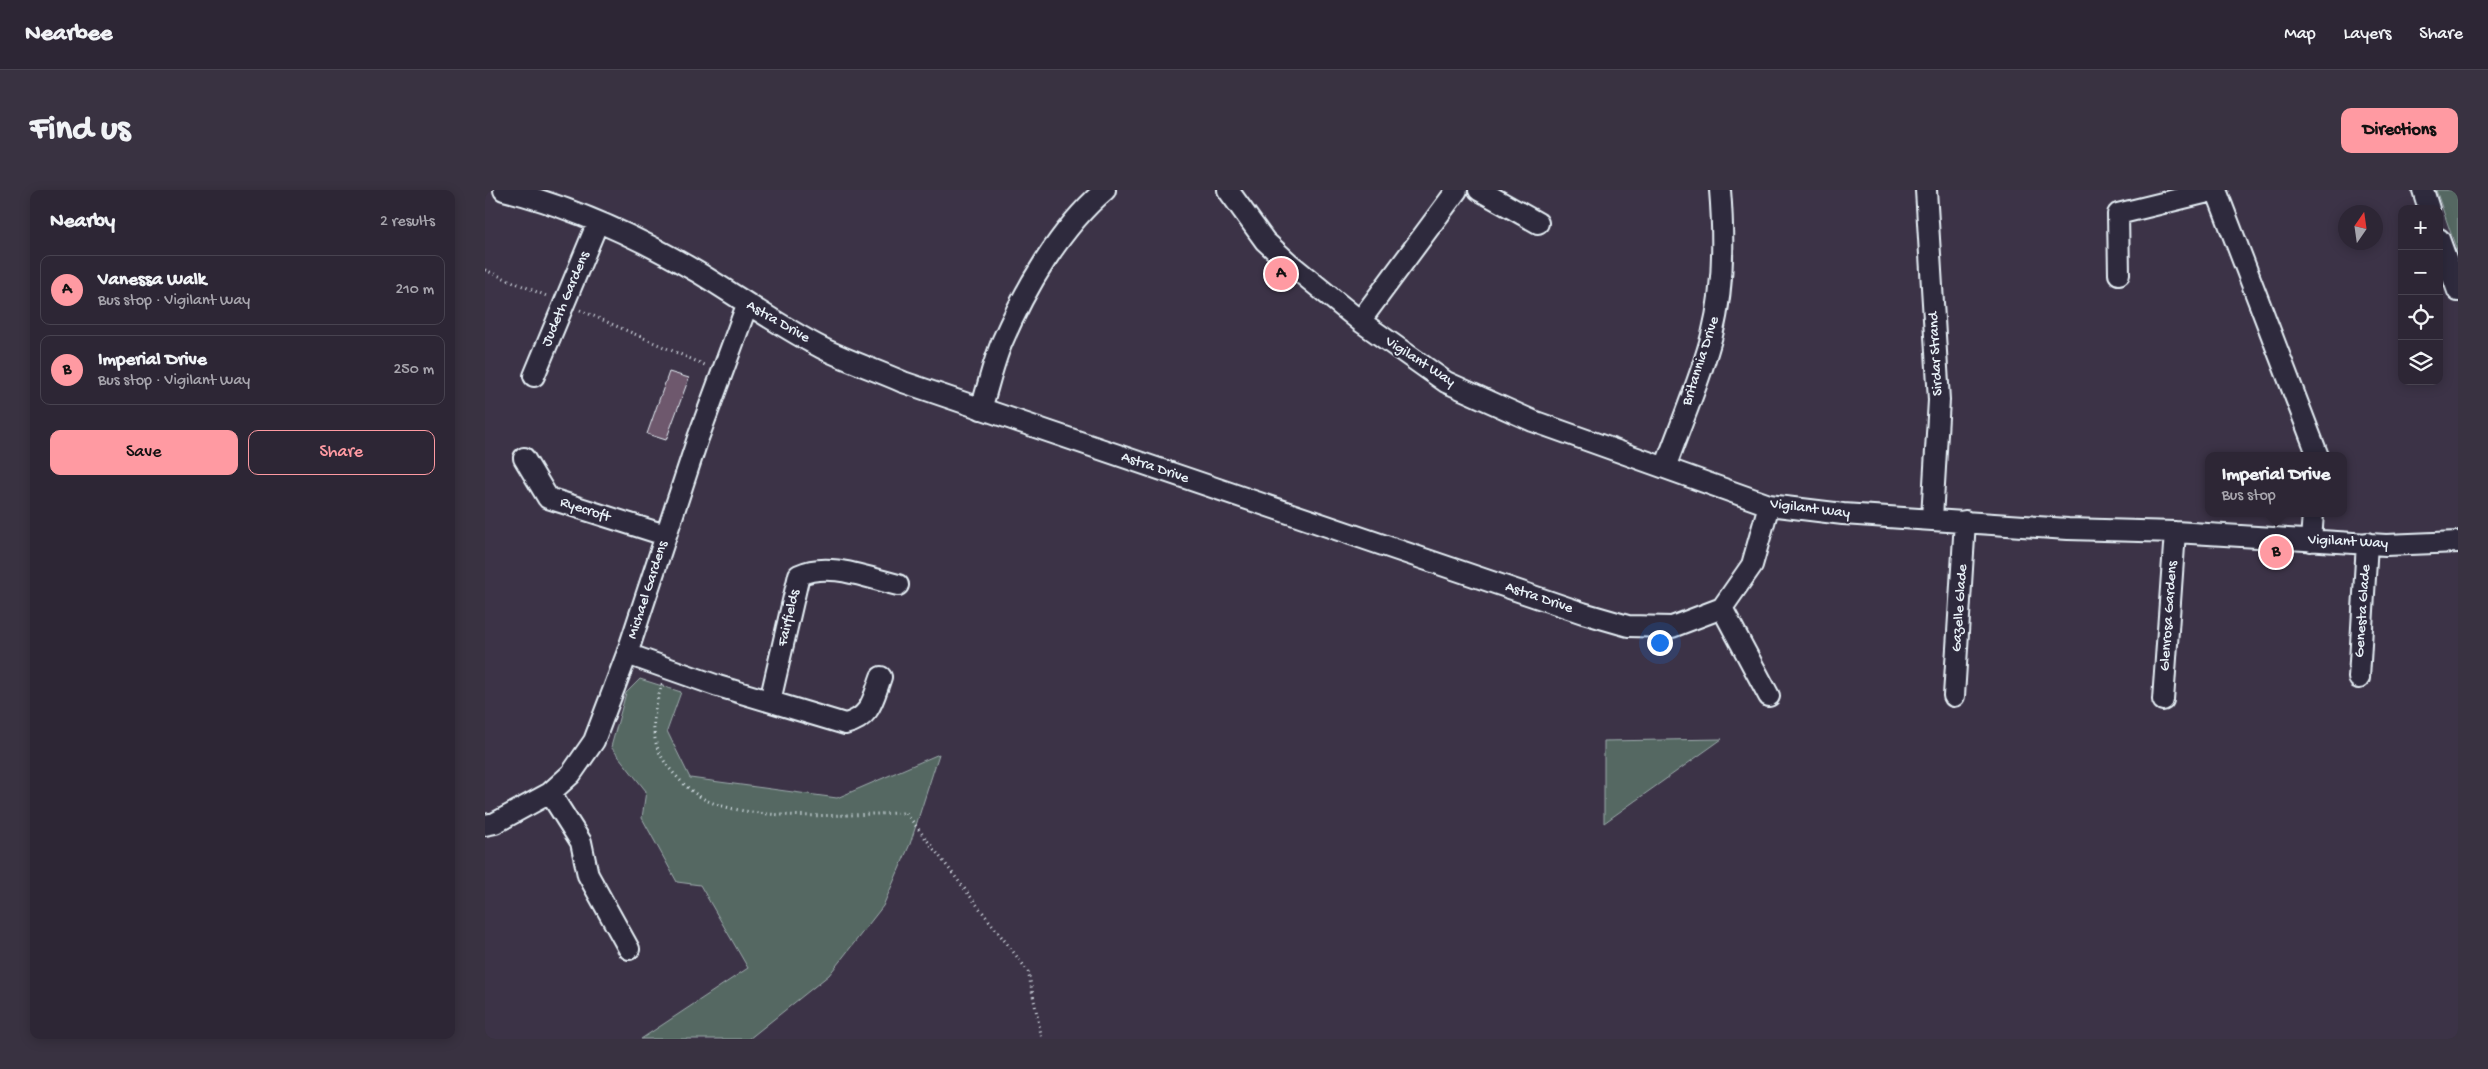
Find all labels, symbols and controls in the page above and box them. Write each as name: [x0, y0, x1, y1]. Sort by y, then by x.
text: Nearbee: [25, 20, 112, 49]
text: Map: [2284, 24, 2316, 45]
text: Layers: [2344, 24, 2391, 45]
text: Share: [2419, 24, 2463, 45]
button: Directions: [2341, 108, 2458, 153]
text: Find us: [30, 110, 130, 151]
north arrow: [2338, 205, 2383, 250]
map controls: [2398, 205, 2443, 385]
button: +: [2398, 205, 2443, 250]
text: Nearby: [50, 210, 115, 235]
text: 2 results: [380, 213, 435, 232]
street label: Judeth Gardens: [538, 248, 594, 349]
button: −: [2398, 250, 2443, 295]
pin: A: [1265, 255, 1297, 293]
text: Vanessa Walk: [98, 269, 206, 292]
text: A: [62, 281, 72, 300]
text: 210 m: [395, 281, 434, 300]
text: Bus stop · Vigilant Way: [98, 292, 250, 311]
button: locate: [2398, 295, 2443, 340]
street label: Astra Drive: [743, 297, 813, 348]
street label: Sirdar Strand: [1925, 310, 1947, 396]
street label: Britannia Drive: [1678, 314, 1724, 409]
street label: Vigilant Way: [1381, 332, 1459, 392]
button: layers: [2398, 340, 2443, 385]
text: Imperial Drive: [98, 349, 207, 372]
text: B: [63, 361, 71, 380]
text: 250 m: [394, 361, 434, 380]
text: Bus stop · Vigilant Way: [98, 372, 250, 391]
button: Save: [50, 430, 238, 475]
button: Share: [248, 430, 435, 475]
street label: Astra Drive: [1119, 448, 1191, 488]
popup: [2205, 452, 2347, 517]
text: Imperial Drive: [2222, 464, 2330, 487]
text: Bus stop: [2222, 487, 2276, 506]
street label: Ryecroft: [558, 493, 614, 527]
street label: Vigilant Way: [1768, 495, 1852, 523]
street label: Vigilant Way: [2306, 531, 2389, 553]
pin: B: [2260, 533, 2292, 571]
street label: Michael Gardens: [624, 538, 672, 641]
street label: Glenrosa Gardens: [2156, 560, 2182, 672]
street label: Gazelle Glade: [1948, 563, 1972, 652]
street label: Genesta Glade: [2351, 564, 2375, 658]
street label: Astra Drive: [1503, 578, 1575, 618]
street label: Fairfields: [774, 587, 804, 649]
your location: [1647, 630, 1673, 656]

